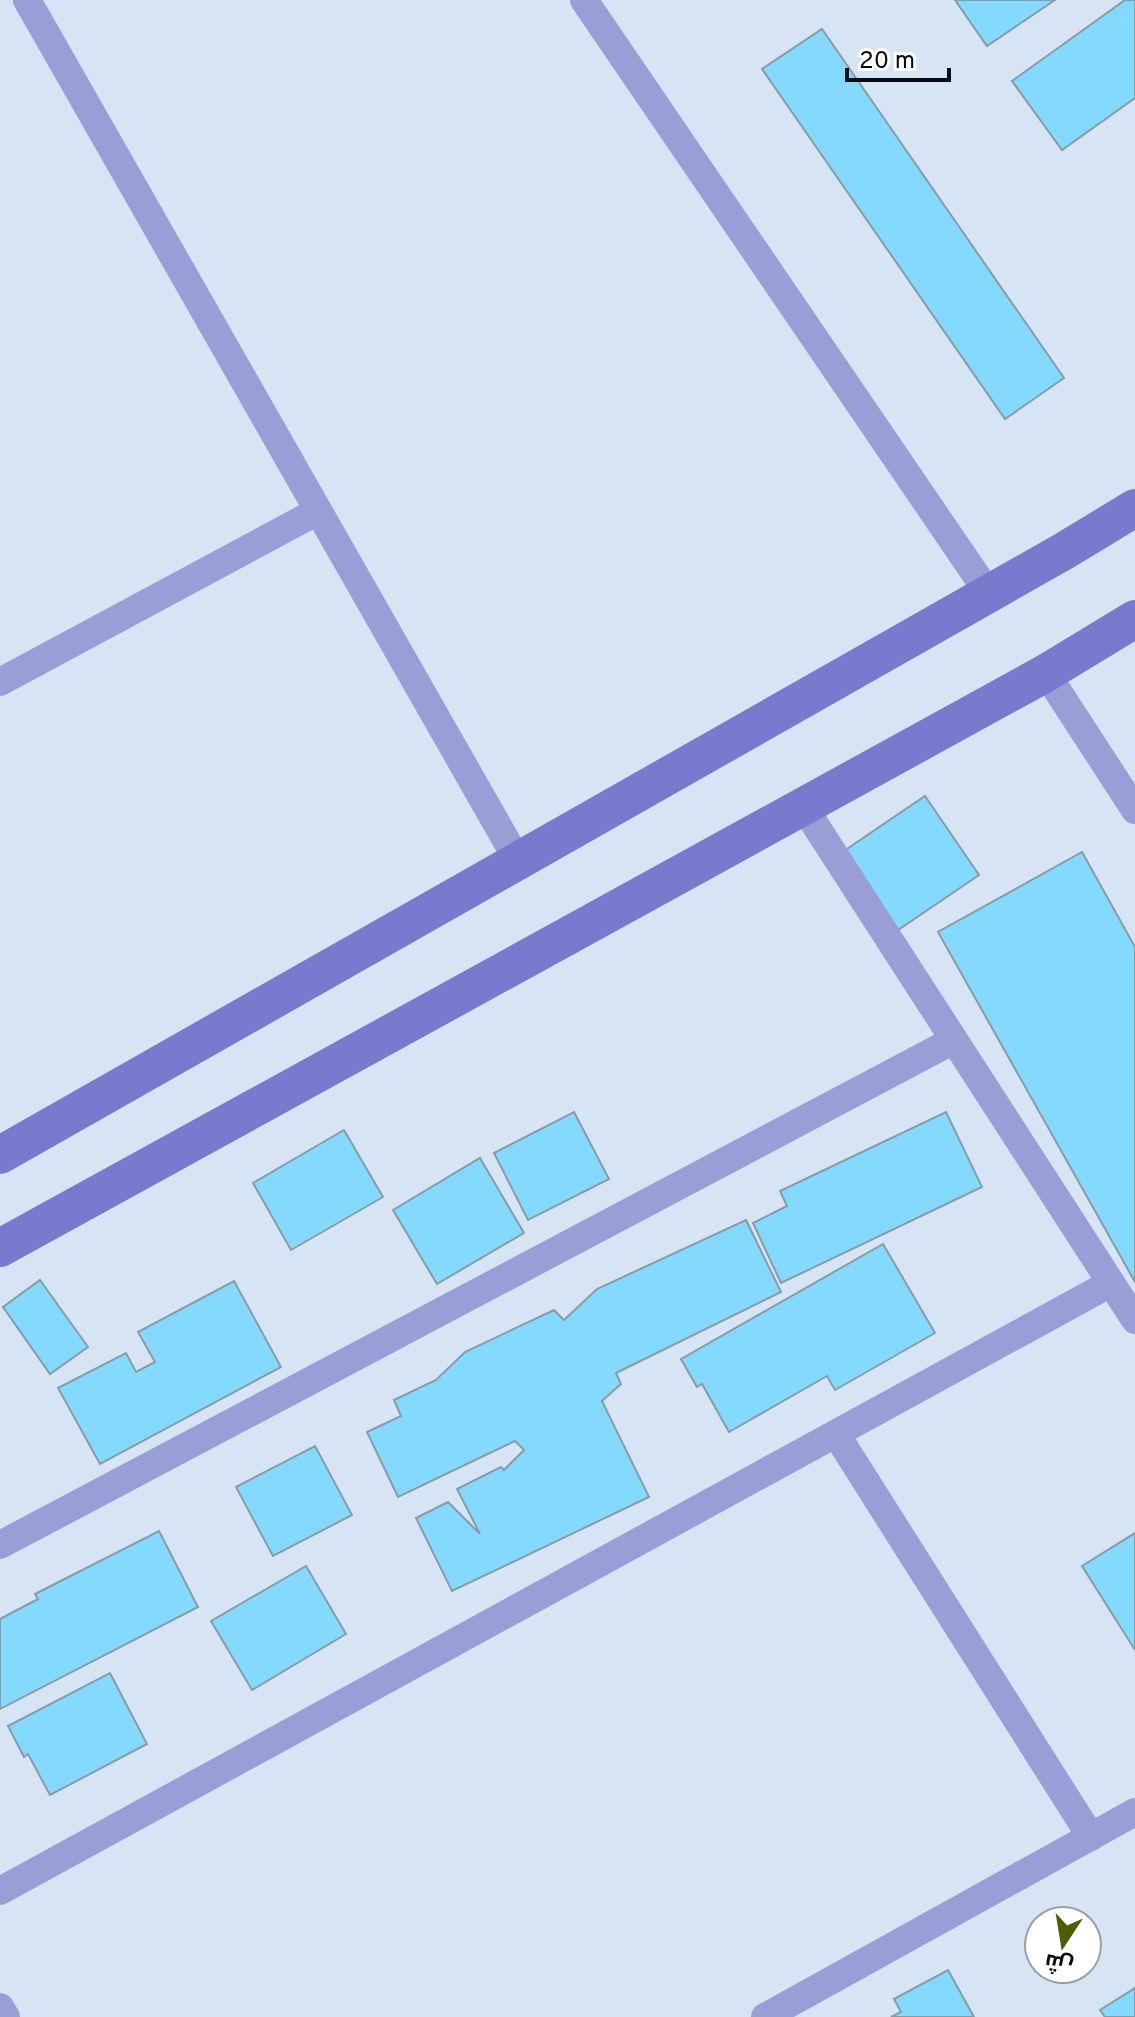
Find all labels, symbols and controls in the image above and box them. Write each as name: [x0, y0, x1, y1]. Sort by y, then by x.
scale bar: [847, 32, 949, 82]
text: 20 m: [859, 47, 915, 77]
north arrow: [1023, 1905, 1103, 1985]
text: ش: [1043, 1946, 1076, 1978]

